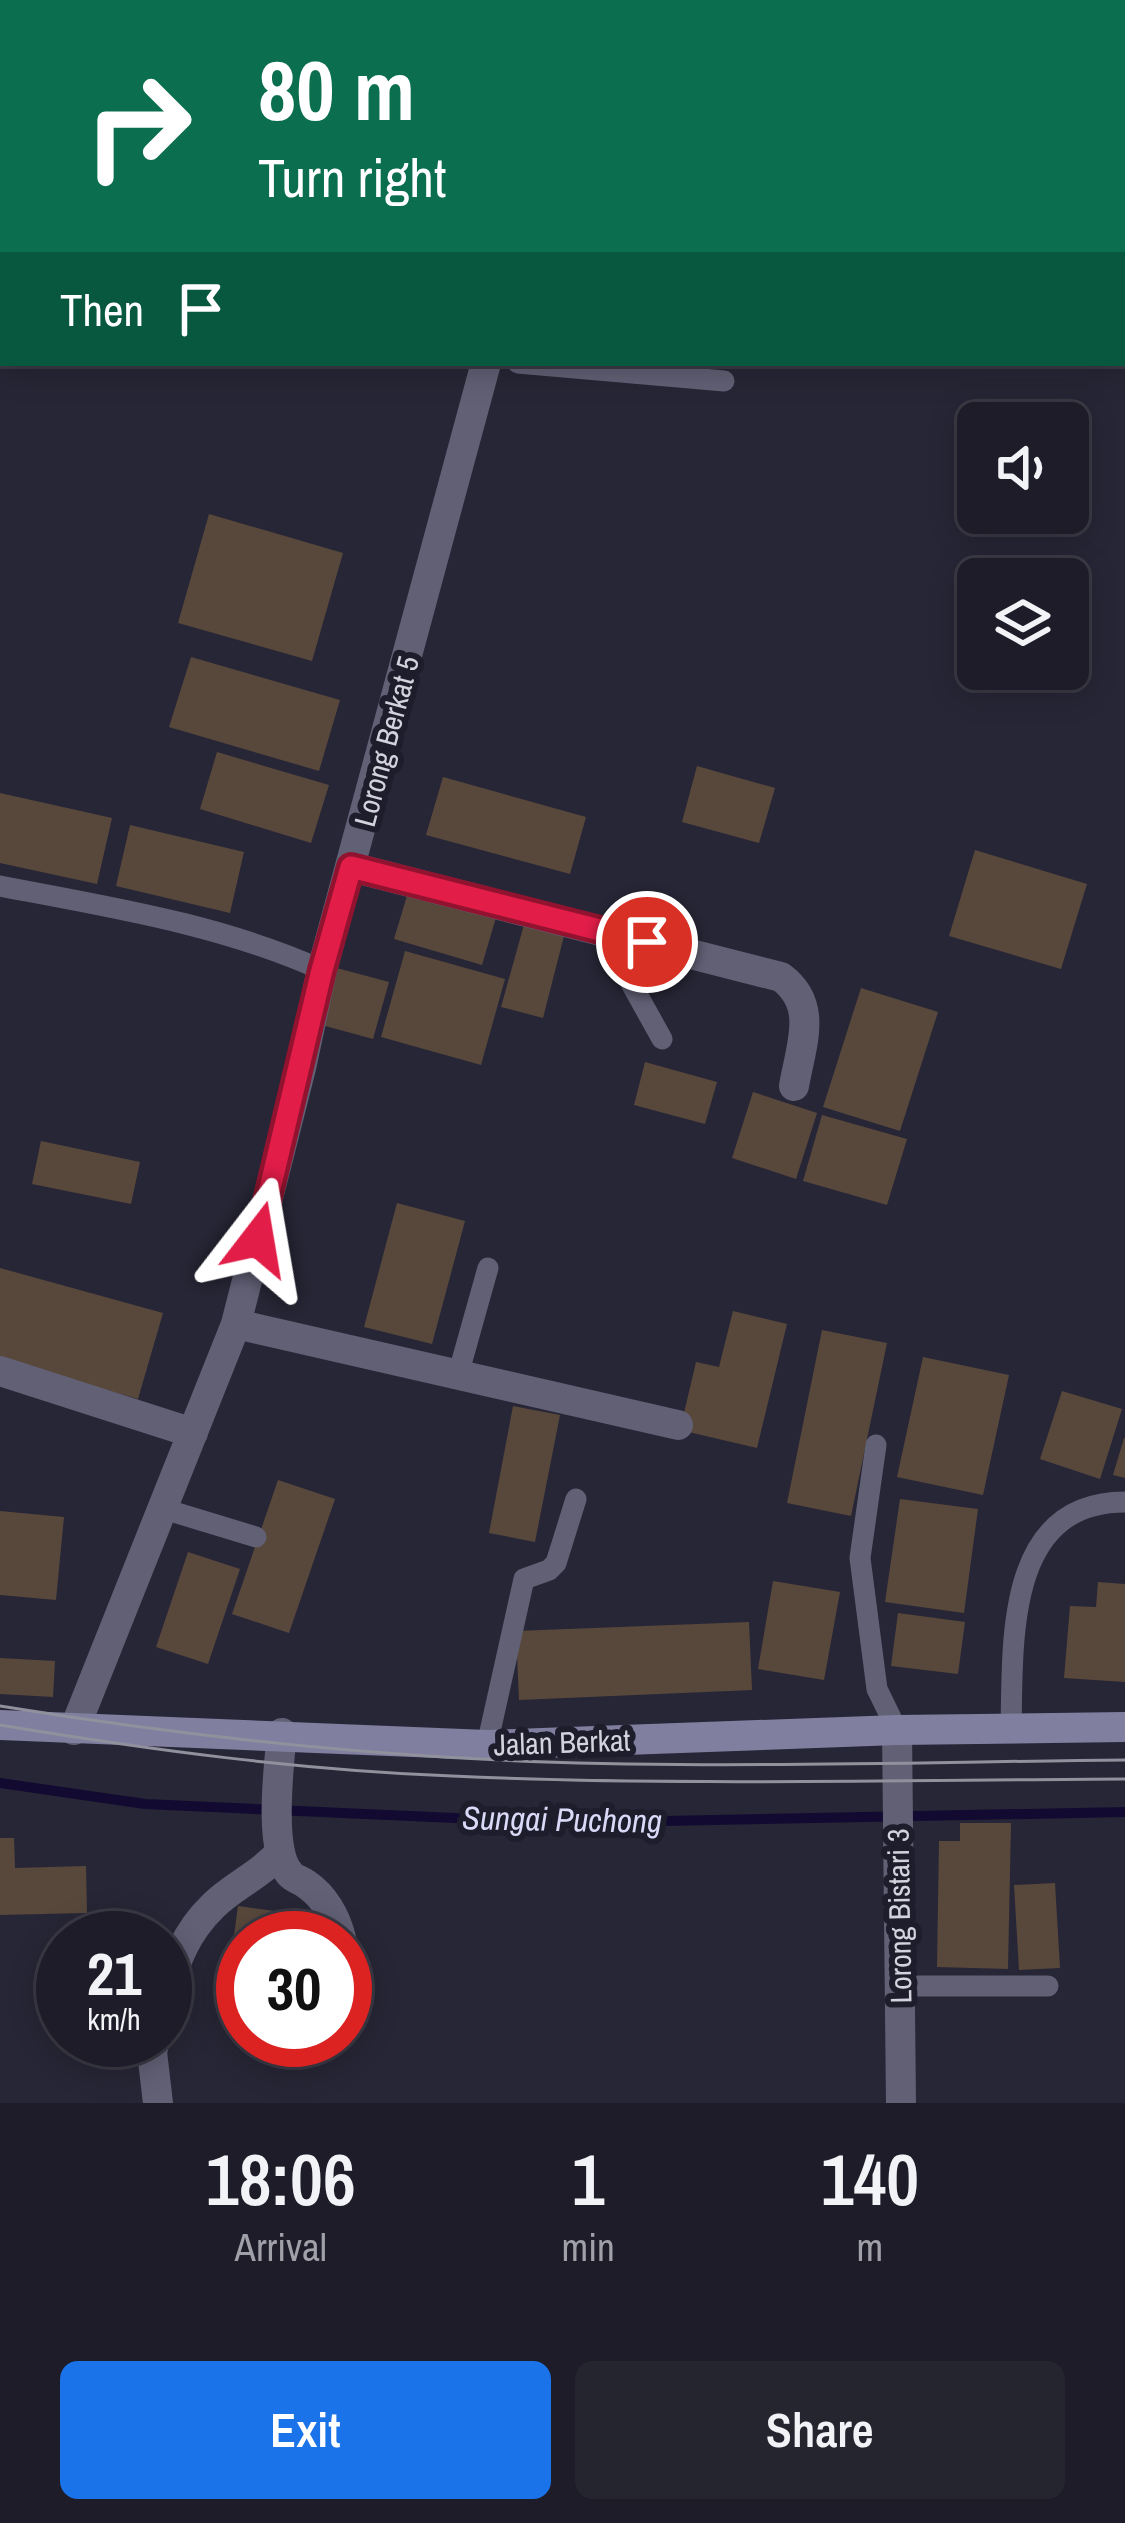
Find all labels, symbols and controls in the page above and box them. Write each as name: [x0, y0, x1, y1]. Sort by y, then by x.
text: 80 m: [258, 33, 415, 146]
icon: right: [60, 48, 216, 204]
text: Turn right: [258, 141, 446, 214]
icon: arrive: [168, 276, 234, 342]
text: Then: [60, 279, 144, 340]
map controls: [957, 402, 1089, 690]
button: sound: [957, 402, 1089, 534]
button: layers: [957, 558, 1089, 690]
street label: Lorong Berkat 5: [344, 651, 428, 831]
pin: [596, 891, 698, 993]
icon: arrive: [614, 909, 680, 975]
position arrow: [195, 1176, 321, 1302]
street label: Jalan Berkat: [493, 1720, 631, 1764]
water label: Sungai Puchong: [462, 1795, 662, 1843]
street label: Lorong Bistari 3: [877, 1828, 921, 2004]
speed limit sign: 30: [216, 1911, 372, 2067]
text: 21: [87, 1933, 141, 2014]
text: km/h: [87, 1999, 141, 2039]
text: 18:06: [206, 2130, 356, 2227]
text: 1: [572, 2130, 605, 2227]
text: 140: [821, 2130, 919, 2227]
text: Arrival: [235, 2221, 327, 2273]
text: min: [562, 2221, 615, 2273]
text: m: [857, 2221, 883, 2273]
button: Exit: [60, 2361, 551, 2499]
button: Share: [575, 2361, 1065, 2499]

